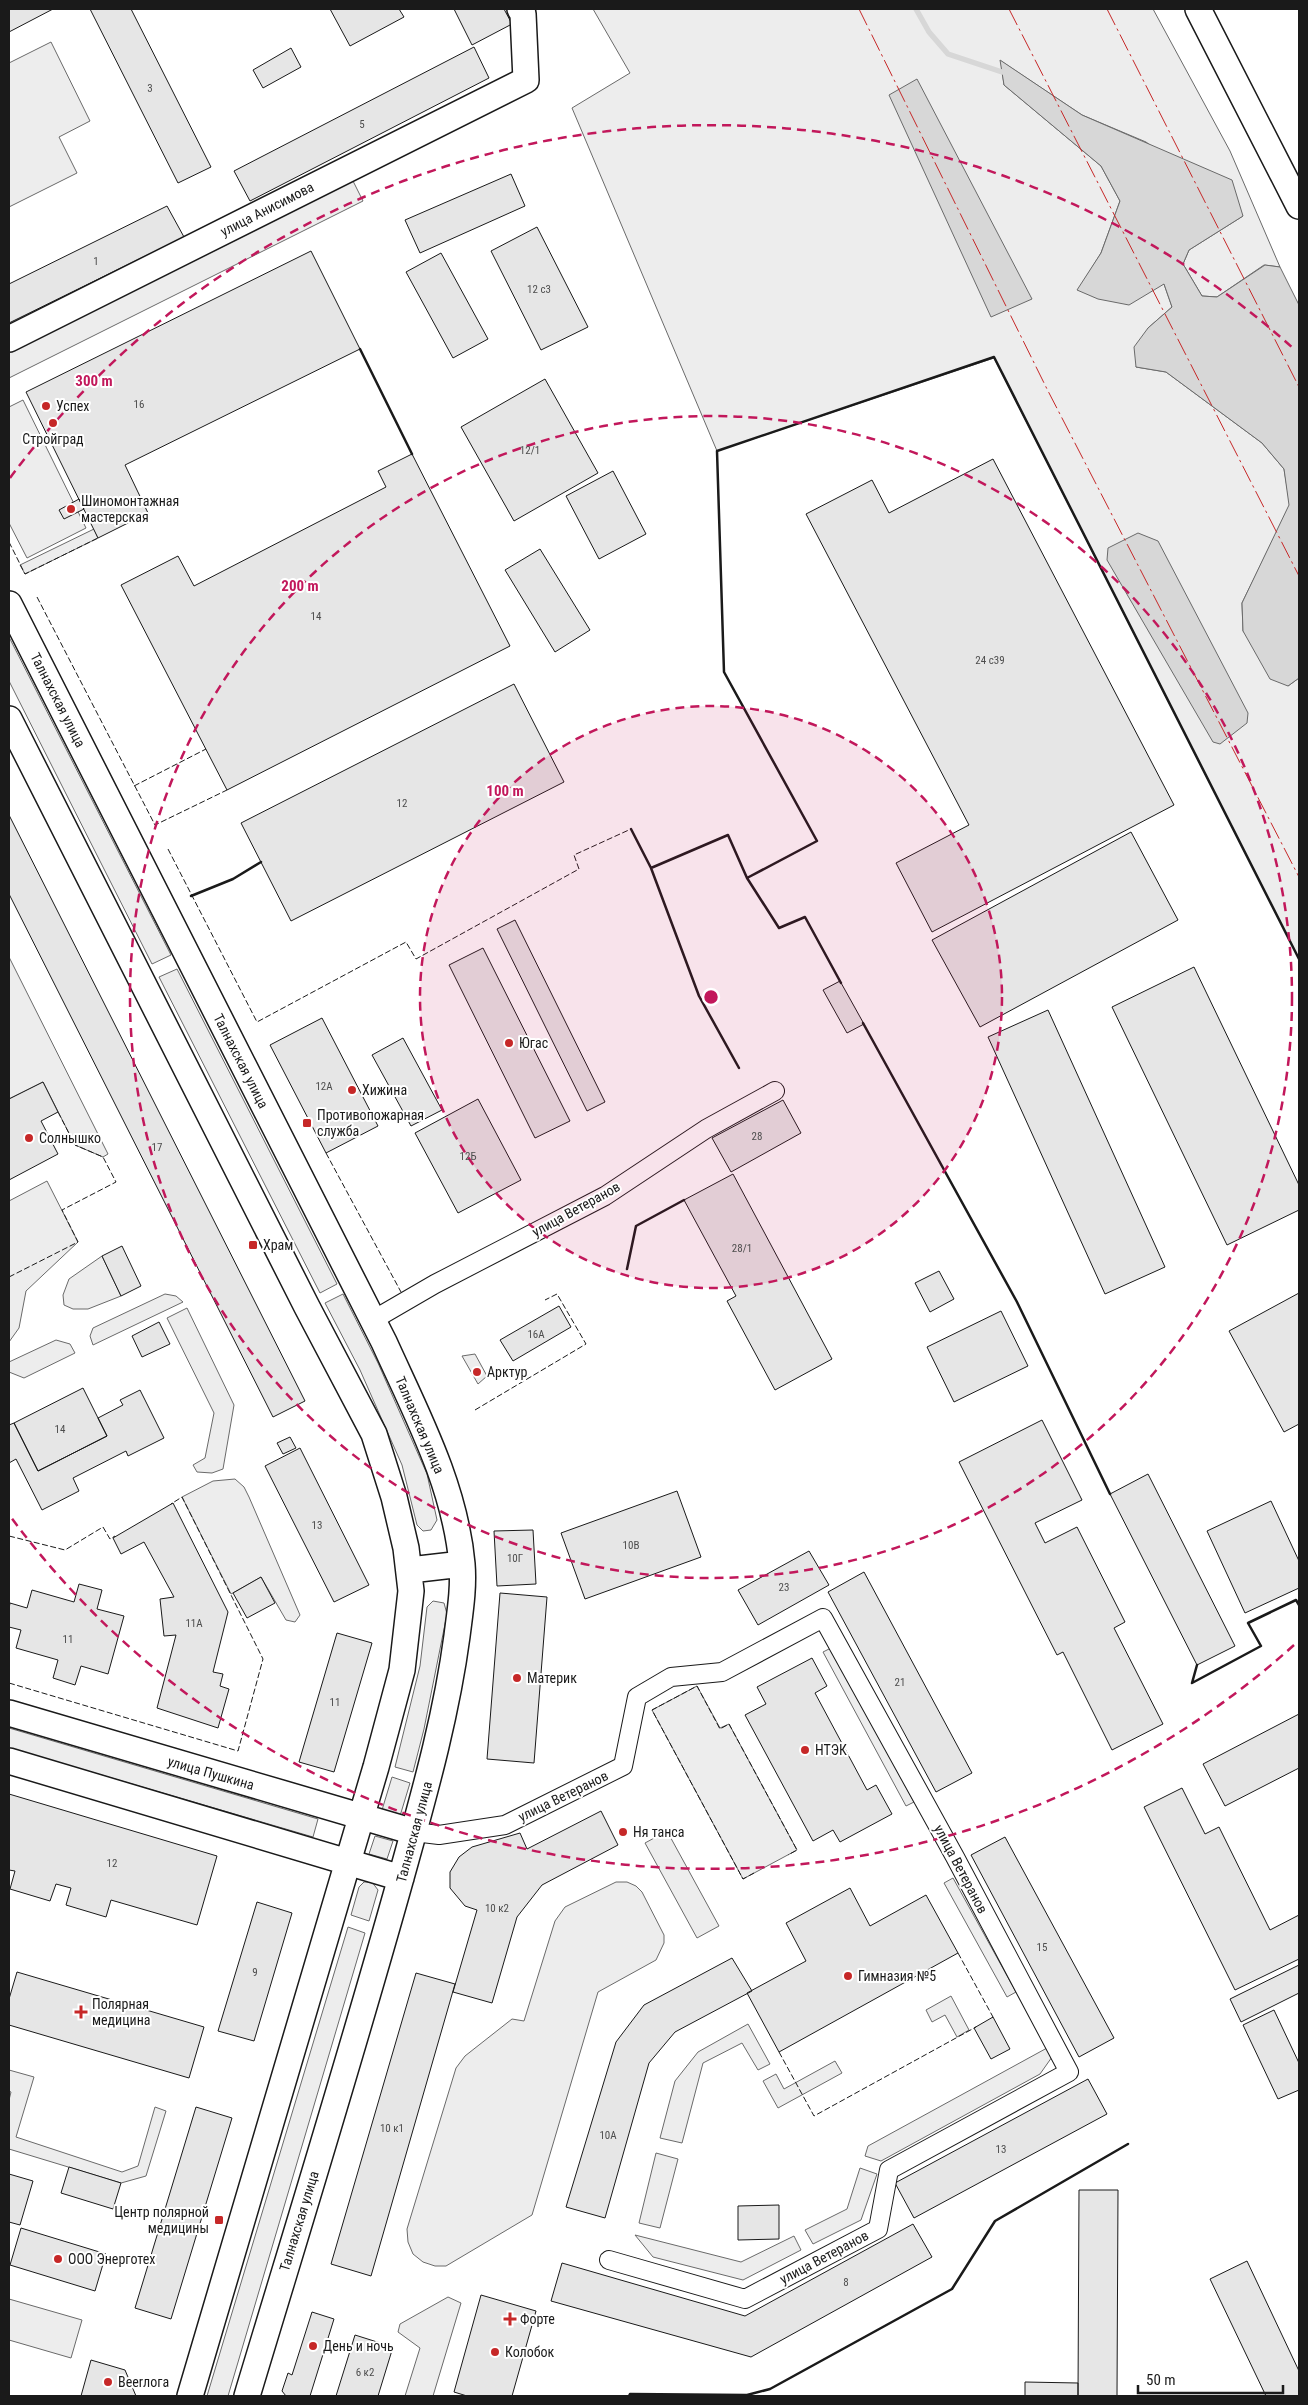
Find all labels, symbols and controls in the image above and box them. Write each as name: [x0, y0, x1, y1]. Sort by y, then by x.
house number: 3: [147, 82, 153, 95]
house number: 5: [359, 118, 365, 131]
street label: улица Анисимова: [218, 179, 316, 239]
house number: 1: [93, 255, 99, 268]
house number: 12 с3: [527, 283, 551, 296]
text: 300 m: [75, 372, 113, 390]
place label: Успех: [56, 398, 90, 414]
house number: 16: [134, 398, 144, 411]
marker: Успех: [40, 400, 52, 412]
marker: Стройград: [47, 417, 59, 429]
place label: Стройград: [22, 431, 84, 447]
house number: 12/1: [520, 444, 540, 457]
place label: Шиномонтажная мастерская: [81, 493, 179, 525]
marker: Шиномонтажная мастерская: [65, 503, 77, 515]
text: 200 m: [281, 577, 319, 595]
house number: 14: [311, 610, 322, 623]
street label: Талнахская улица: [27, 650, 89, 750]
house number: 24 с39: [975, 654, 1005, 667]
text: 100 m: [486, 782, 524, 800]
house number: 12: [397, 797, 407, 810]
centre of rings: [702, 988, 720, 1006]
street label: Талнахская улица: [210, 1011, 272, 1111]
place label: Югас: [519, 1035, 548, 1051]
marker: Югас: [503, 1037, 515, 1049]
house number: 12А: [315, 1080, 333, 1093]
place label: Хижина: [362, 1082, 407, 1098]
marker: Хижина: [346, 1084, 358, 1096]
place label: Противопожарная служба: [317, 1107, 424, 1139]
marker: Противопожарная служба: [301, 1117, 313, 1129]
place label: Солнышко: [39, 1130, 101, 1146]
house number: 28: [752, 1130, 762, 1143]
marker: Солнышко: [23, 1132, 35, 1144]
house number: 17: [152, 1141, 162, 1154]
house number: 12Б: [460, 1150, 476, 1163]
street label: улица Ветеранов: [529, 1178, 623, 1240]
place label: Храм: [263, 1237, 293, 1253]
marker: Храм: [247, 1239, 259, 1251]
house number: 28/1: [732, 1242, 752, 1255]
house number: 16А: [527, 1328, 545, 1341]
place label: Арктур: [487, 1364, 528, 1380]
marker: Арктур: [471, 1366, 483, 1378]
street label: Талнахская улица: [392, 1374, 448, 1476]
house number: 14: [55, 1423, 66, 1436]
house number: 13: [312, 1519, 322, 1532]
house number: 10В: [623, 1539, 639, 1552]
house number: 10Г: [507, 1552, 523, 1565]
house number: 23: [779, 1581, 789, 1594]
house number: 11А: [185, 1617, 203, 1630]
house number: 11: [63, 1633, 73, 1646]
place label: Материк: [527, 1670, 577, 1686]
marker: Материк: [511, 1672, 523, 1684]
house number: 21: [895, 1676, 905, 1689]
house number: 11: [330, 1696, 340, 1709]
place label: НТЭК: [815, 1742, 847, 1758]
marker: НТЭК: [799, 1744, 811, 1756]
street label: улица Пушкина: [166, 1753, 256, 1793]
street label: улица Ветеранов: [515, 1767, 611, 1825]
street label: Талнахская улица: [393, 1780, 435, 1884]
street label: улица Ветеранов: [931, 1822, 991, 1916]
place label: Ня танса: [633, 1824, 685, 1840]
marker: Ня танса: [617, 1826, 629, 1838]
house number: 12: [107, 1857, 117, 1870]
house number: 10 к2: [485, 1902, 509, 1915]
house number: 15: [1037, 1941, 1047, 1954]
house number: 9: [252, 1966, 258, 1979]
place label: Гимназия №5: [858, 1968, 936, 1984]
marker: Гимназия №5: [842, 1970, 854, 1982]
place label: Полярная медицина: [92, 1996, 151, 2028]
marker: Полярная медицина: [74, 2005, 88, 2019]
house number: 10 к1: [380, 2122, 404, 2135]
house number: 10А: [599, 2129, 617, 2142]
house number: 13: [996, 2143, 1006, 2156]
street label: Талнахская улица: [276, 2169, 322, 2273]
place label: Центр полярной медицины: [114, 2204, 209, 2236]
marker: Центр полярной медицины: [213, 2214, 225, 2226]
street label: улица Ветеранов: [777, 2227, 871, 2287]
place label: ООО Энерготех: [68, 2251, 155, 2267]
marker: ООО Энерготех: [52, 2253, 64, 2265]
house number: 8: [843, 2276, 849, 2289]
place label: Форте: [520, 2311, 555, 2327]
marker: Форте: [504, 2313, 516, 2325]
place label: День и ночь: [323, 2338, 394, 2354]
marker: День и ночь: [307, 2340, 319, 2352]
place label: Колобок: [505, 2344, 555, 2360]
marker: Колобок: [489, 2346, 501, 2358]
scale bar: [1138, 2362, 1283, 2394]
house number: 6 к2: [356, 2366, 374, 2379]
text: 50 m: [1146, 2371, 1176, 2389]
place label: Beerлога: [118, 2374, 169, 2390]
marker: Beerлога: [102, 2376, 114, 2388]

